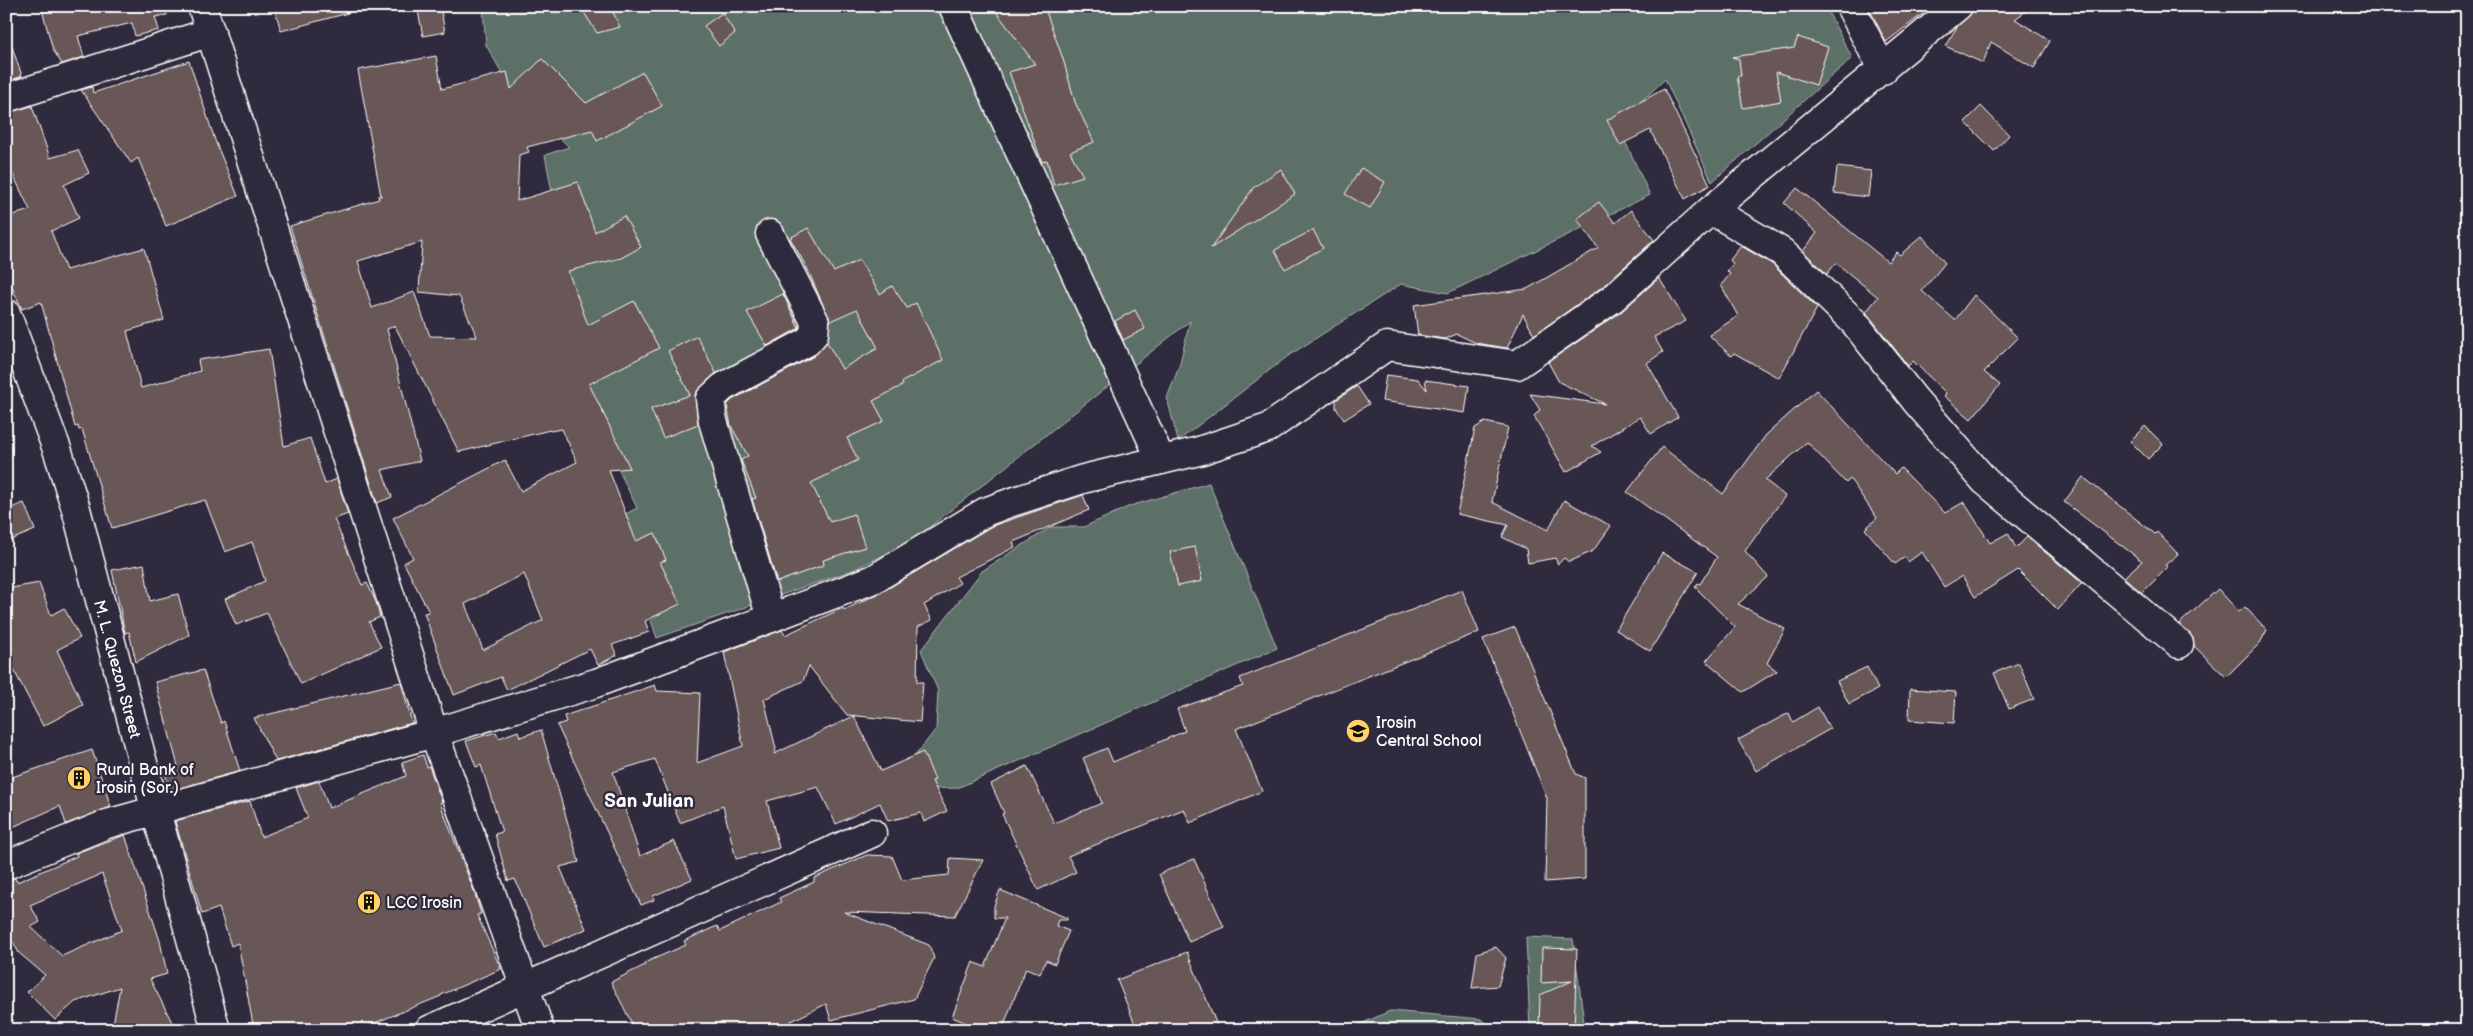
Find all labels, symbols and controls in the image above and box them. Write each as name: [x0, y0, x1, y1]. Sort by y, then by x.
street label: M. L. Quezon Street: [89, 598, 144, 741]
place label: Irosin Central School: [1376, 714, 1482, 751]
school or university icon: Irosin Central School: [1345, 718, 1371, 744]
place label: Rural Bank of Irosin (Sor.): [96, 761, 194, 798]
building icon: Rural Bank of Irosin (Sor.): [66, 765, 92, 791]
district label: San Julian: [604, 790, 694, 813]
building icon: LCC Irosin: [356, 889, 382, 915]
place label: LCC Irosin: [386, 894, 462, 913]

